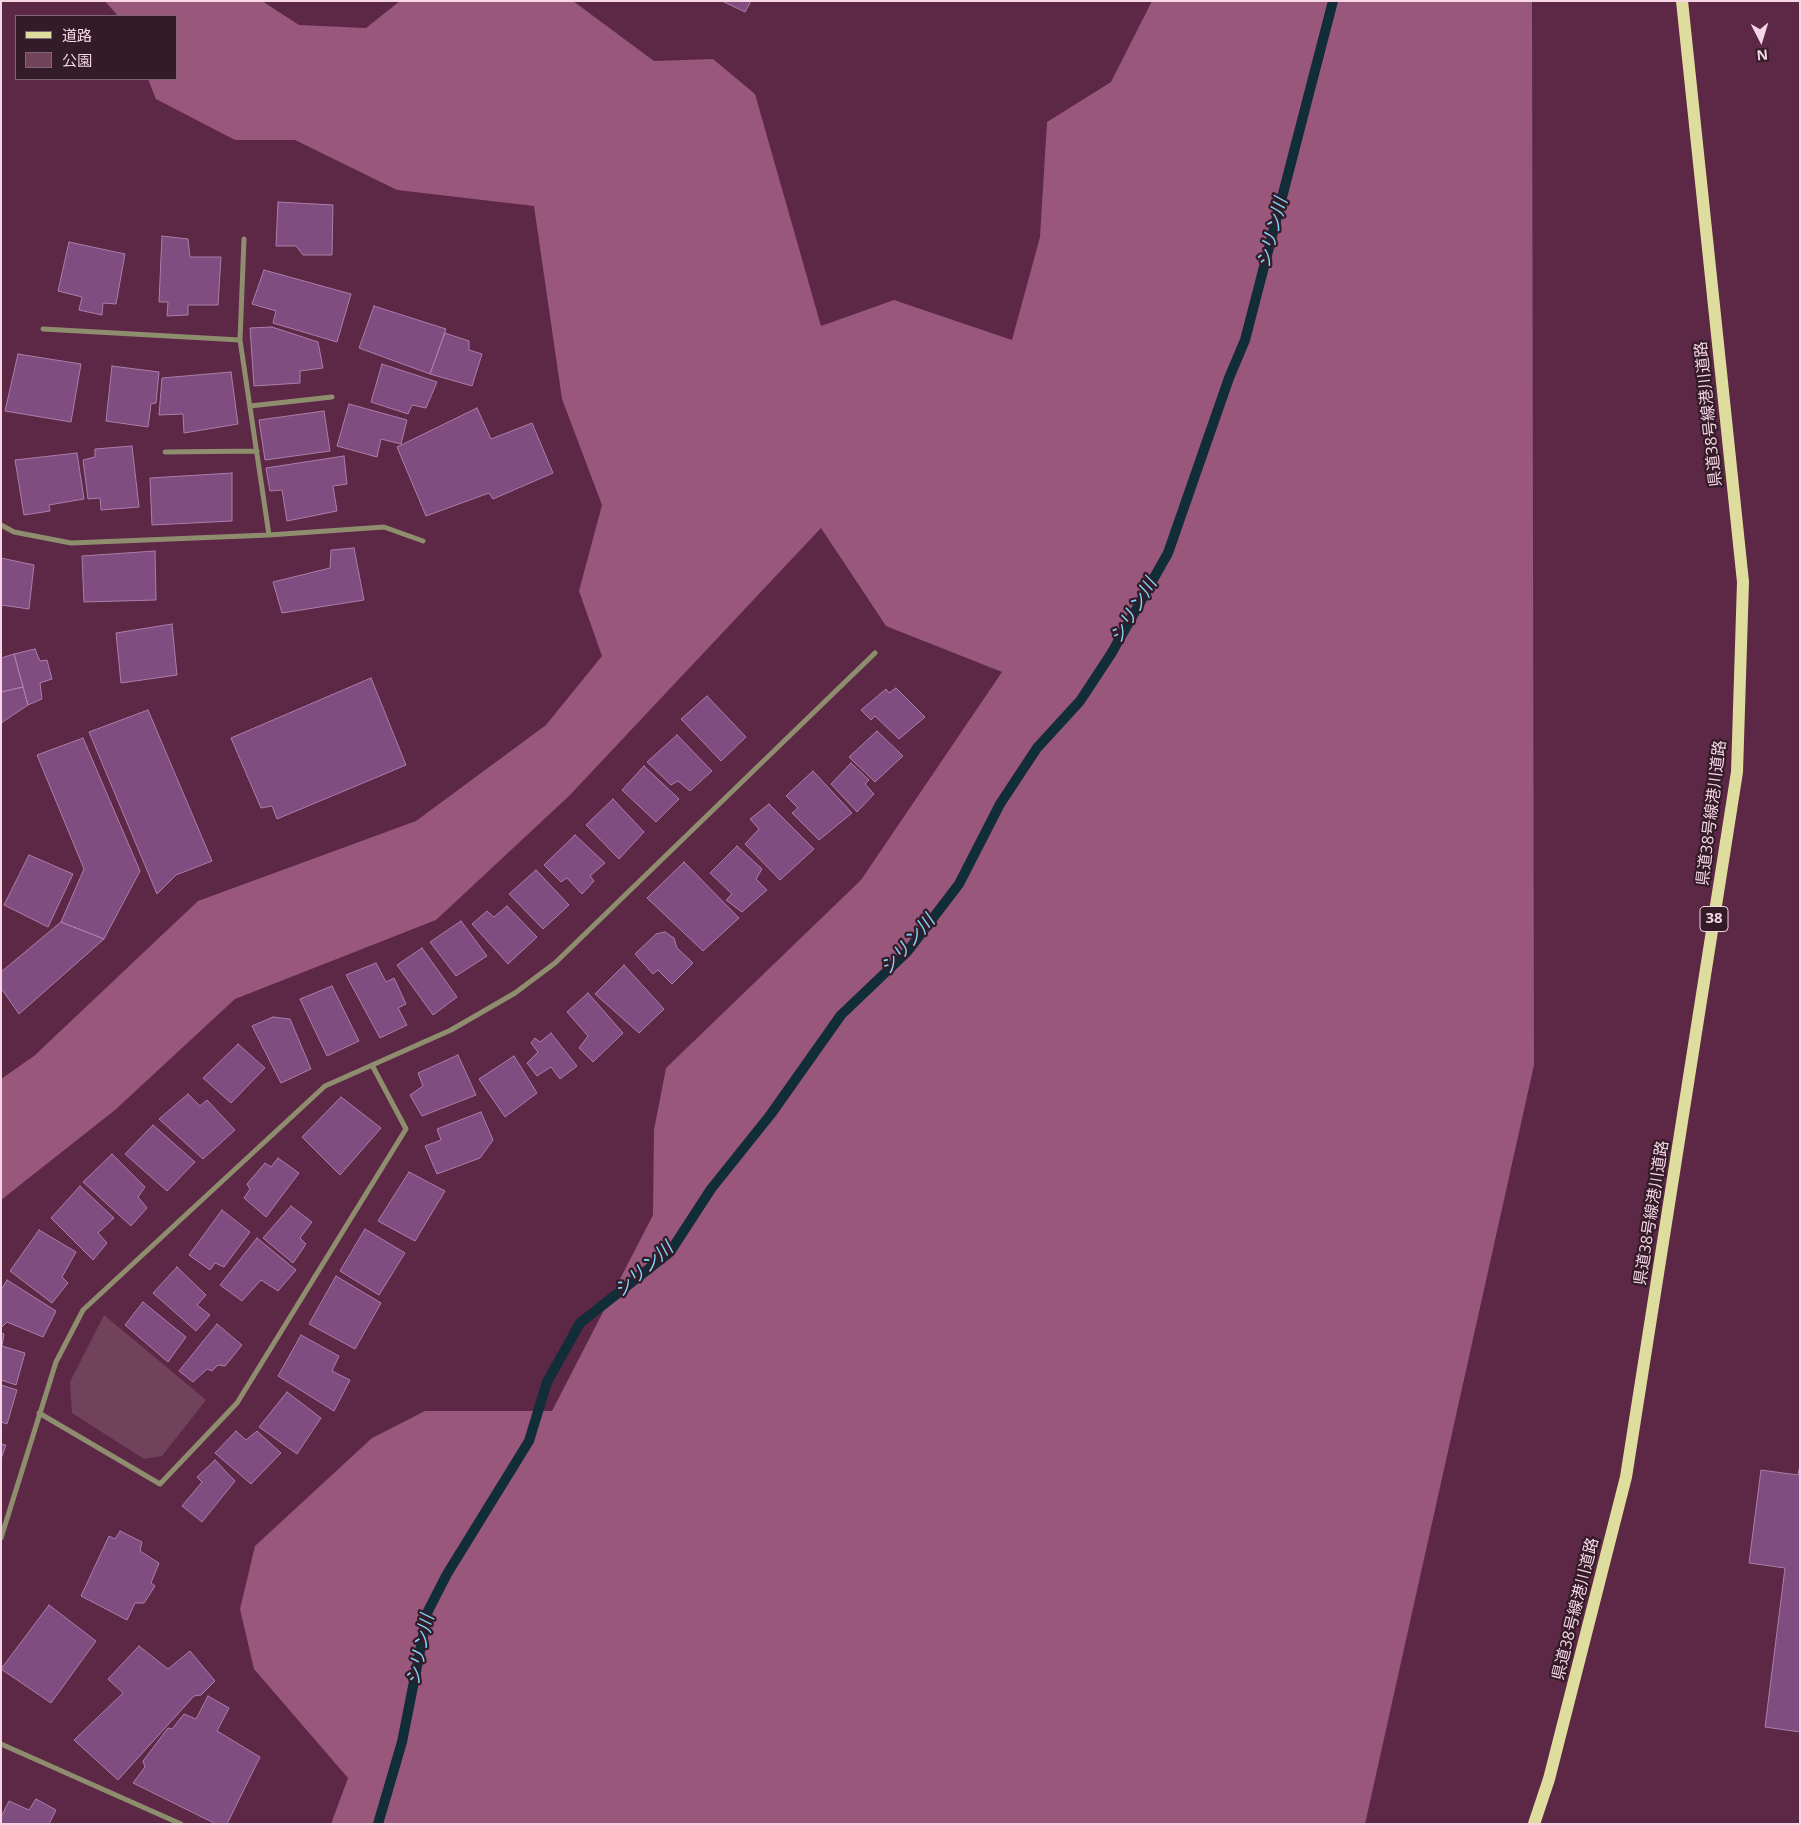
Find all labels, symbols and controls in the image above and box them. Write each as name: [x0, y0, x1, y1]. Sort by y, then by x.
legend: [15, 15, 178, 80]
north arrow: [1736, 15, 1786, 65]
text: 道路: [62, 25, 92, 45]
text: N: [1756, 45, 1769, 65]
text: 公園: [62, 50, 92, 70]
water label: シリン川: [1253, 195, 1293, 271]
street label: 県道38号線港川道路: [1692, 340, 1726, 488]
water label: シリン川: [1106, 575, 1162, 647]
street label: 県道38号線港川道路: [1694, 739, 1730, 887]
road number: 38: [1700, 906, 1728, 932]
water label: シリン川: [876, 911, 940, 979]
street label: 県道38号線港川道路: [1631, 1139, 1673, 1287]
water label: シリン川: [610, 1238, 678, 1302]
street label: 県道38号線港川道路: [1549, 1536, 1603, 1682]
water label: シリン川: [403, 1613, 439, 1687]

